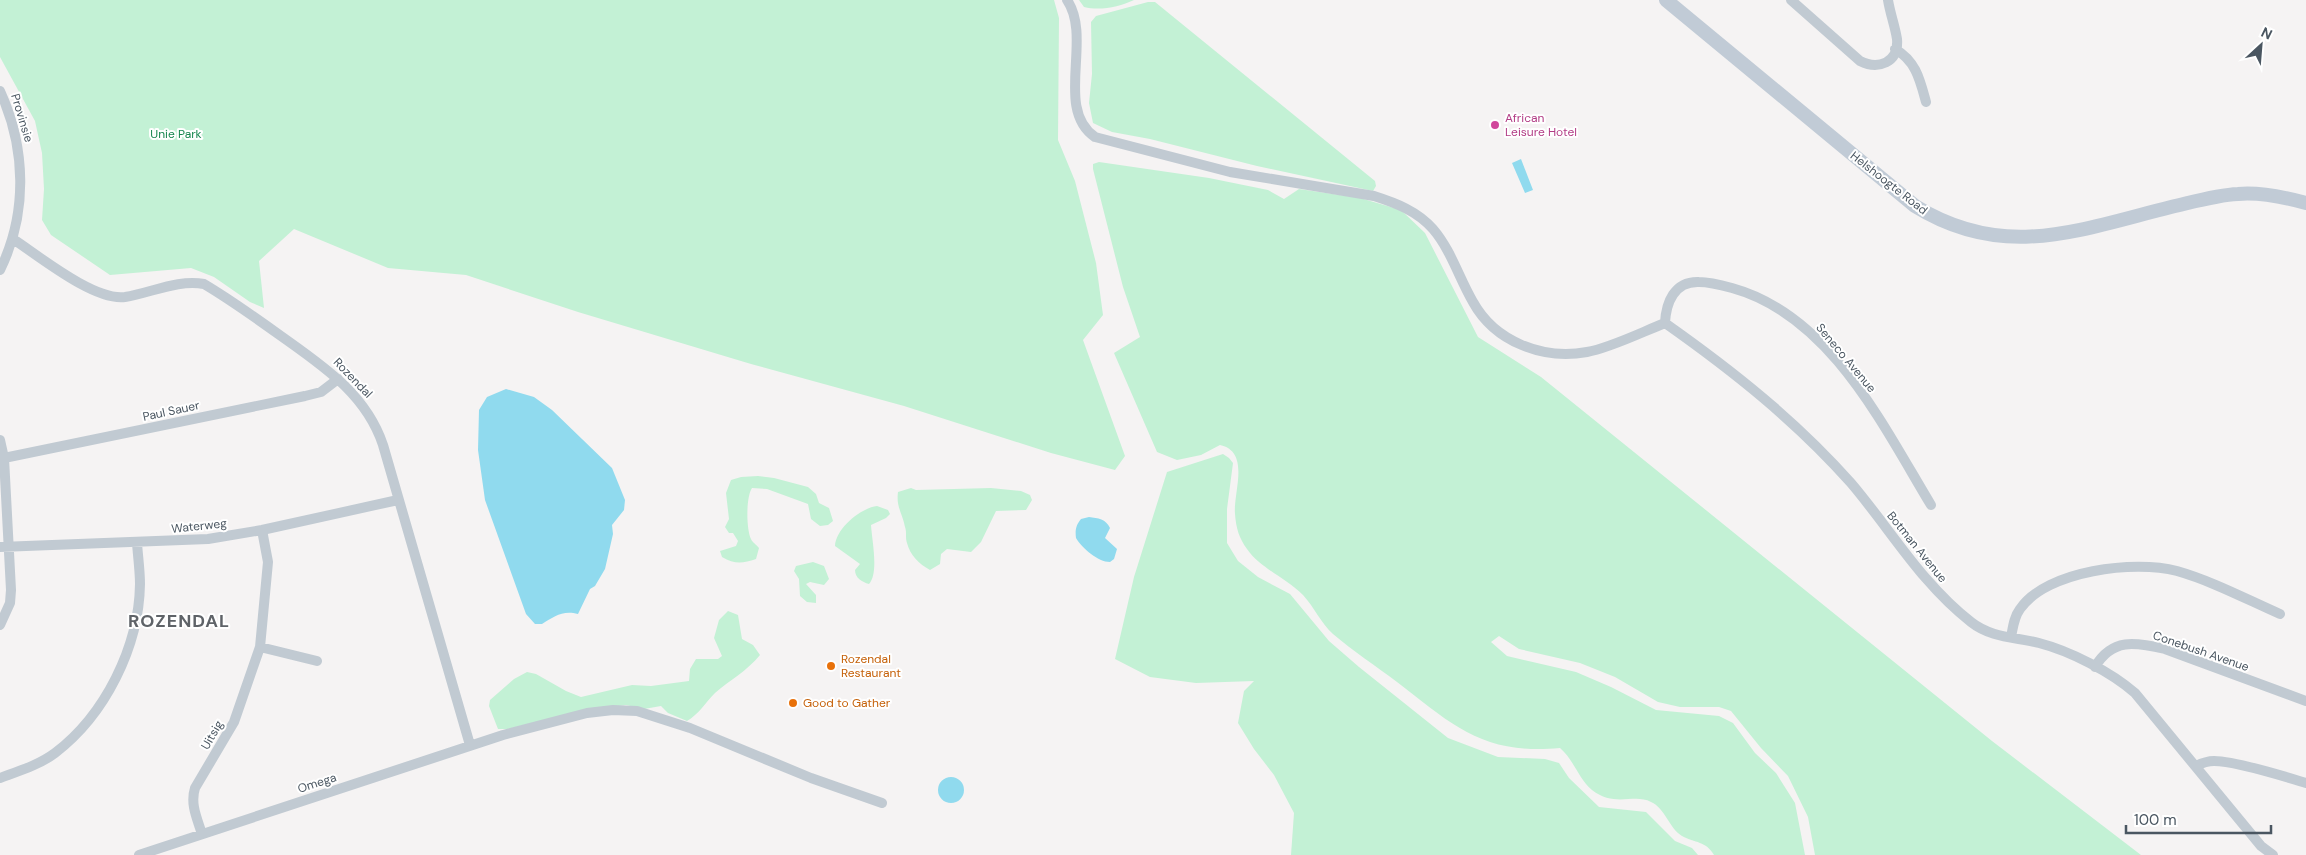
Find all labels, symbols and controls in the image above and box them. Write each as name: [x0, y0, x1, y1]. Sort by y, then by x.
north arrow: [2236, 20, 2286, 70]
text: N: [2258, 23, 2275, 44]
street label: Provinsie: [7, 92, 37, 144]
place label: African Leisure Hotel: [1505, 110, 1577, 140]
marker: African Leisure Hotel: [1489, 119, 1501, 131]
park label: Unie Park: [150, 126, 202, 142]
street label: Helshoogte Road: [1847, 148, 1931, 218]
street label: Seneco Avenue: [1812, 320, 1880, 396]
street label: Rozendal: [330, 355, 376, 401]
street label: Paul Sauer: [141, 397, 201, 425]
street label: Botman Avenue: [1883, 508, 1951, 586]
street label: Waterweg: [171, 515, 228, 537]
district label: ROZENDAL: [128, 609, 230, 633]
street label: Conebush Avenue: [2151, 627, 2251, 675]
place label: Rozendal Restaurant: [841, 651, 901, 681]
marker: Rozendal Restaurant: [825, 660, 837, 672]
place label: Good to Gather: [803, 695, 891, 711]
marker: Good to Gather: [787, 697, 799, 709]
street label: Uitsig: [197, 717, 227, 752]
street label: Omega: [296, 769, 338, 797]
scale bar: [2126, 802, 2271, 834]
text: 100 m: [2134, 810, 2177, 830]

